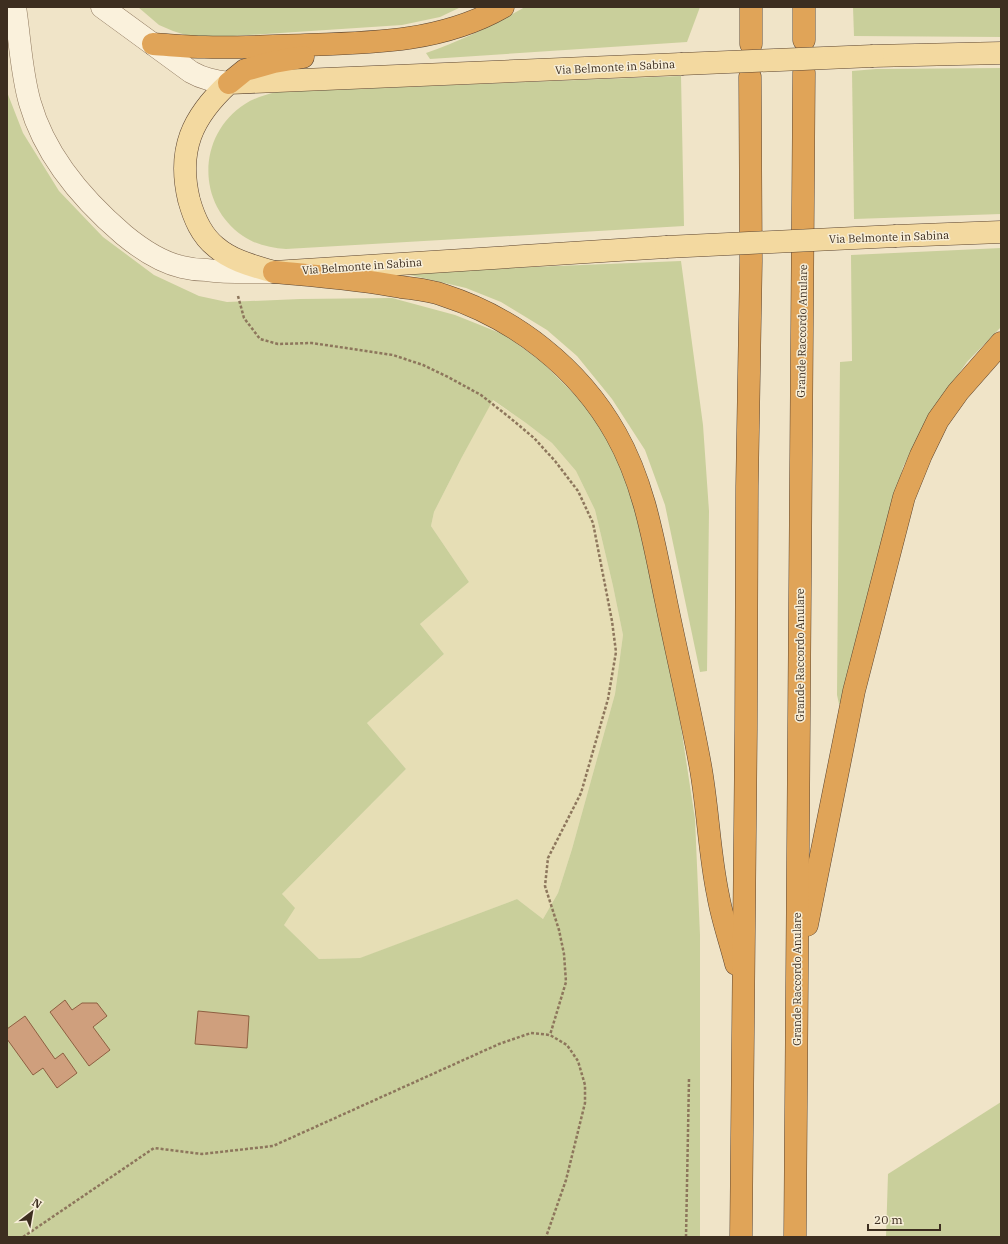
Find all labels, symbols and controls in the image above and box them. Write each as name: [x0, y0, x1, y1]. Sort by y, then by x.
street label: Via Belmonte in Sabina: [555, 57, 675, 77]
street label: Via Belmonte in Sabina: [829, 228, 949, 246]
street label: Via Belmonte in Sabina: [302, 255, 422, 277]
street label: Grande Raccordo Anulare: [794, 264, 810, 398]
street label: Grande Raccordo Anulare: [793, 588, 807, 722]
street label: Grande Raccordo Anulare: [790, 912, 804, 1046]
north arrow: [12, 1192, 52, 1232]
text: N: [30, 1195, 45, 1212]
scale bar: [868, 1206, 940, 1232]
text: 20 m: [874, 1212, 903, 1227]

